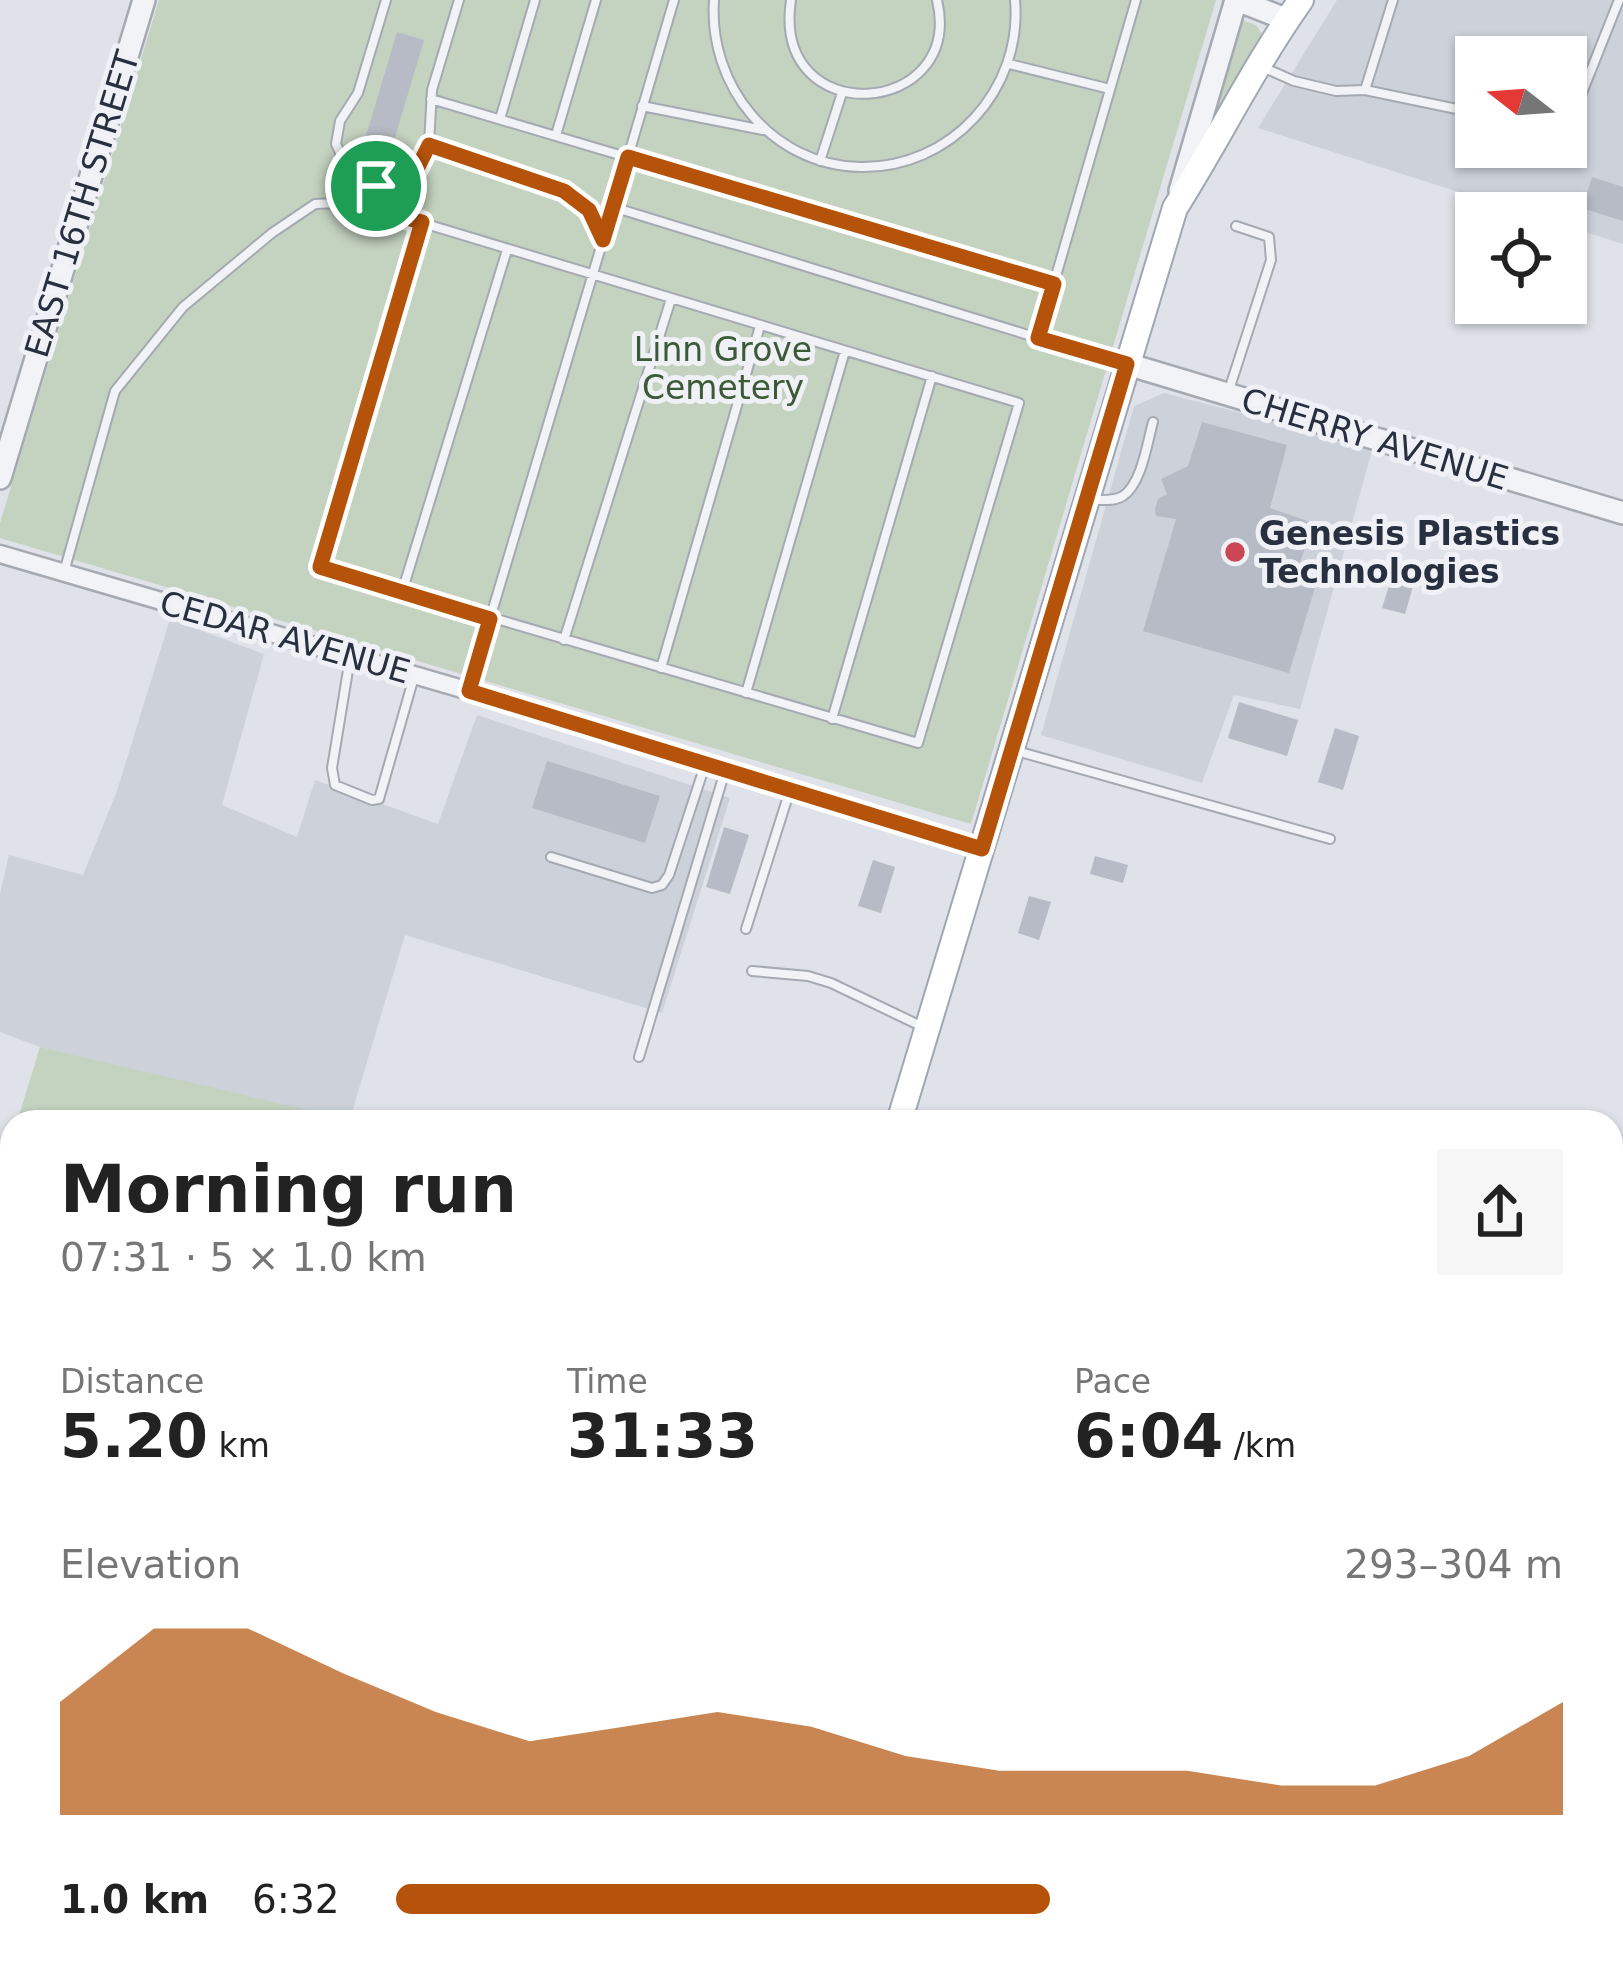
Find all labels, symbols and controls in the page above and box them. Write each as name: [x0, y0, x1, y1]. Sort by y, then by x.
north arrow: [1455, 36, 1587, 168]
map controls: [1455, 36, 1587, 324]
street label: EAST 16TH STREET: [17, 45, 147, 362]
pin: [325, 135, 427, 237]
icon: arrive: [343, 153, 409, 219]
button: locate: [1455, 192, 1587, 324]
park label: Linn Grove Cemetery: [634, 330, 812, 407]
street label: CHERRY AVENUE: [1237, 380, 1513, 498]
place label: Genesis Plastics Technologies: [1259, 514, 1560, 591]
marker: Genesis Plastics Technologies: [1222, 539, 1248, 565]
street label: CEDAR AVENUE: [155, 583, 415, 691]
button: share: [1437, 1149, 1563, 1275]
text: Morning run: [60, 1151, 517, 1228]
text: 07:31 · 5 × 1.0 km: [60, 1235, 427, 1280]
text: Distance: [60, 1362, 204, 1401]
text: Time: [567, 1362, 648, 1401]
text: Pace: [1074, 1362, 1151, 1401]
text: 5.20: [60, 1401, 208, 1471]
text: 31:33: [567, 1401, 758, 1471]
text: 6:04: [1074, 1401, 1223, 1471]
text: km: [208, 1426, 270, 1465]
text: /km: [1223, 1426, 1296, 1465]
text: Elevation: [60, 1542, 241, 1587]
text: 293–304 m: [1344, 1542, 1563, 1587]
text: 1.0 km: [60, 1877, 209, 1922]
text: 6:32: [252, 1877, 340, 1922]

